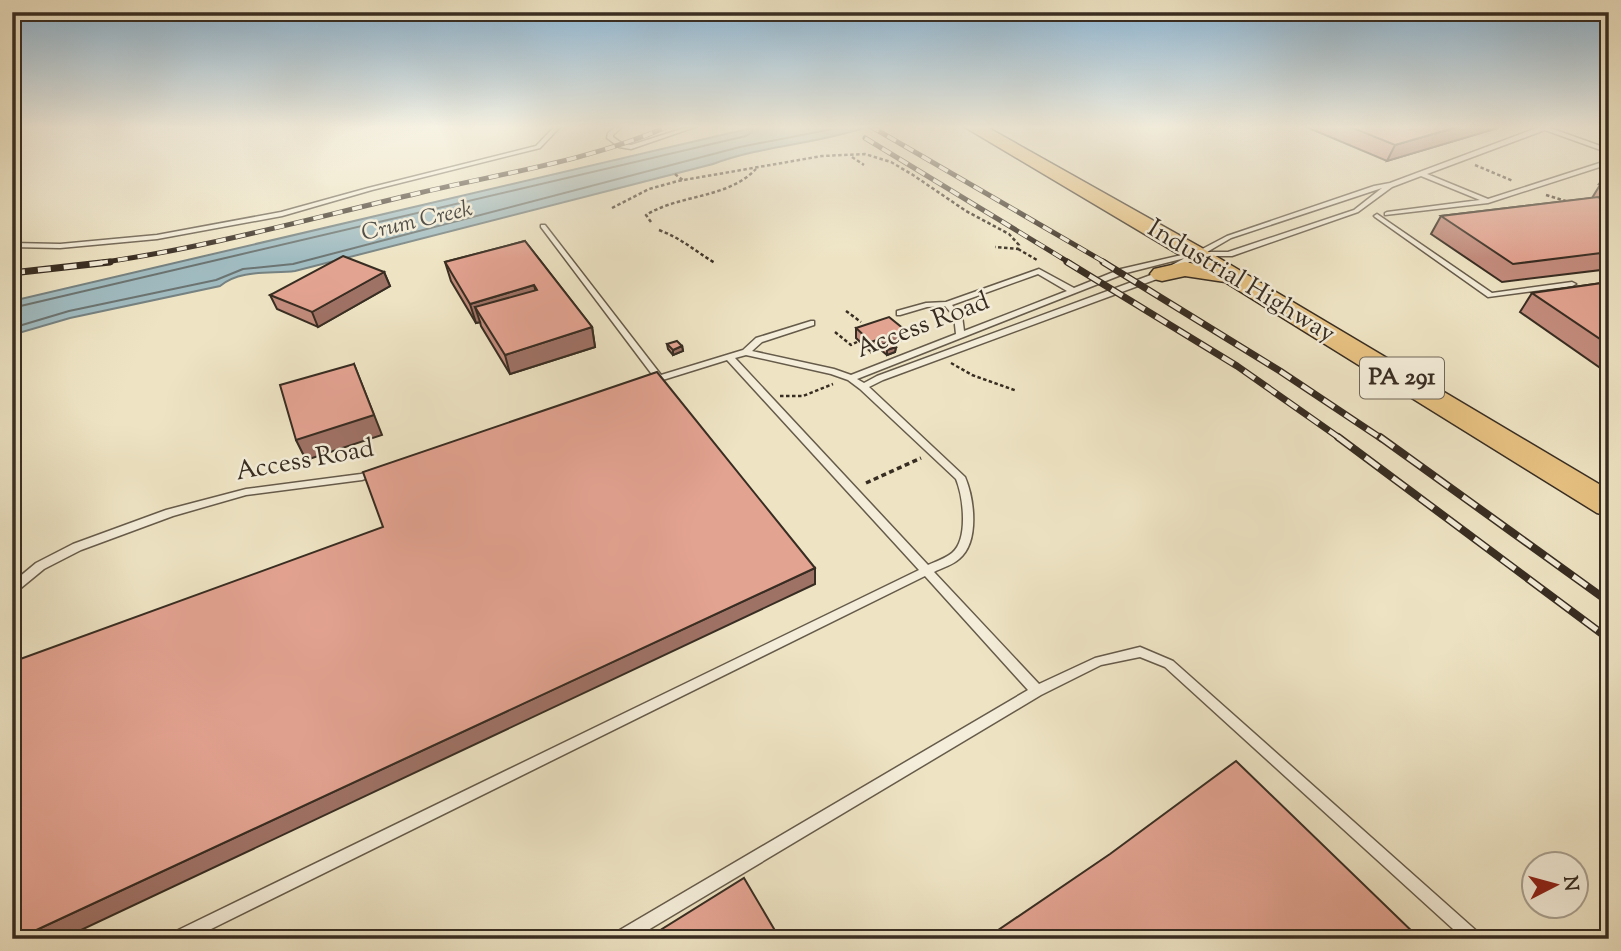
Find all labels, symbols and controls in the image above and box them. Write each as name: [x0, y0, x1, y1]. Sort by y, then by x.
water label: Crum Creek: [358, 193, 476, 251]
street label: Industrial Highway: [1140, 211, 1342, 353]
street label: Access Road: [851, 284, 995, 368]
road number: PA 291: [1360, 358, 1444, 398]
street label: Access Road: [233, 431, 377, 491]
north arrow: [1520, 850, 1590, 920]
text: N: [1555, 875, 1584, 892]

